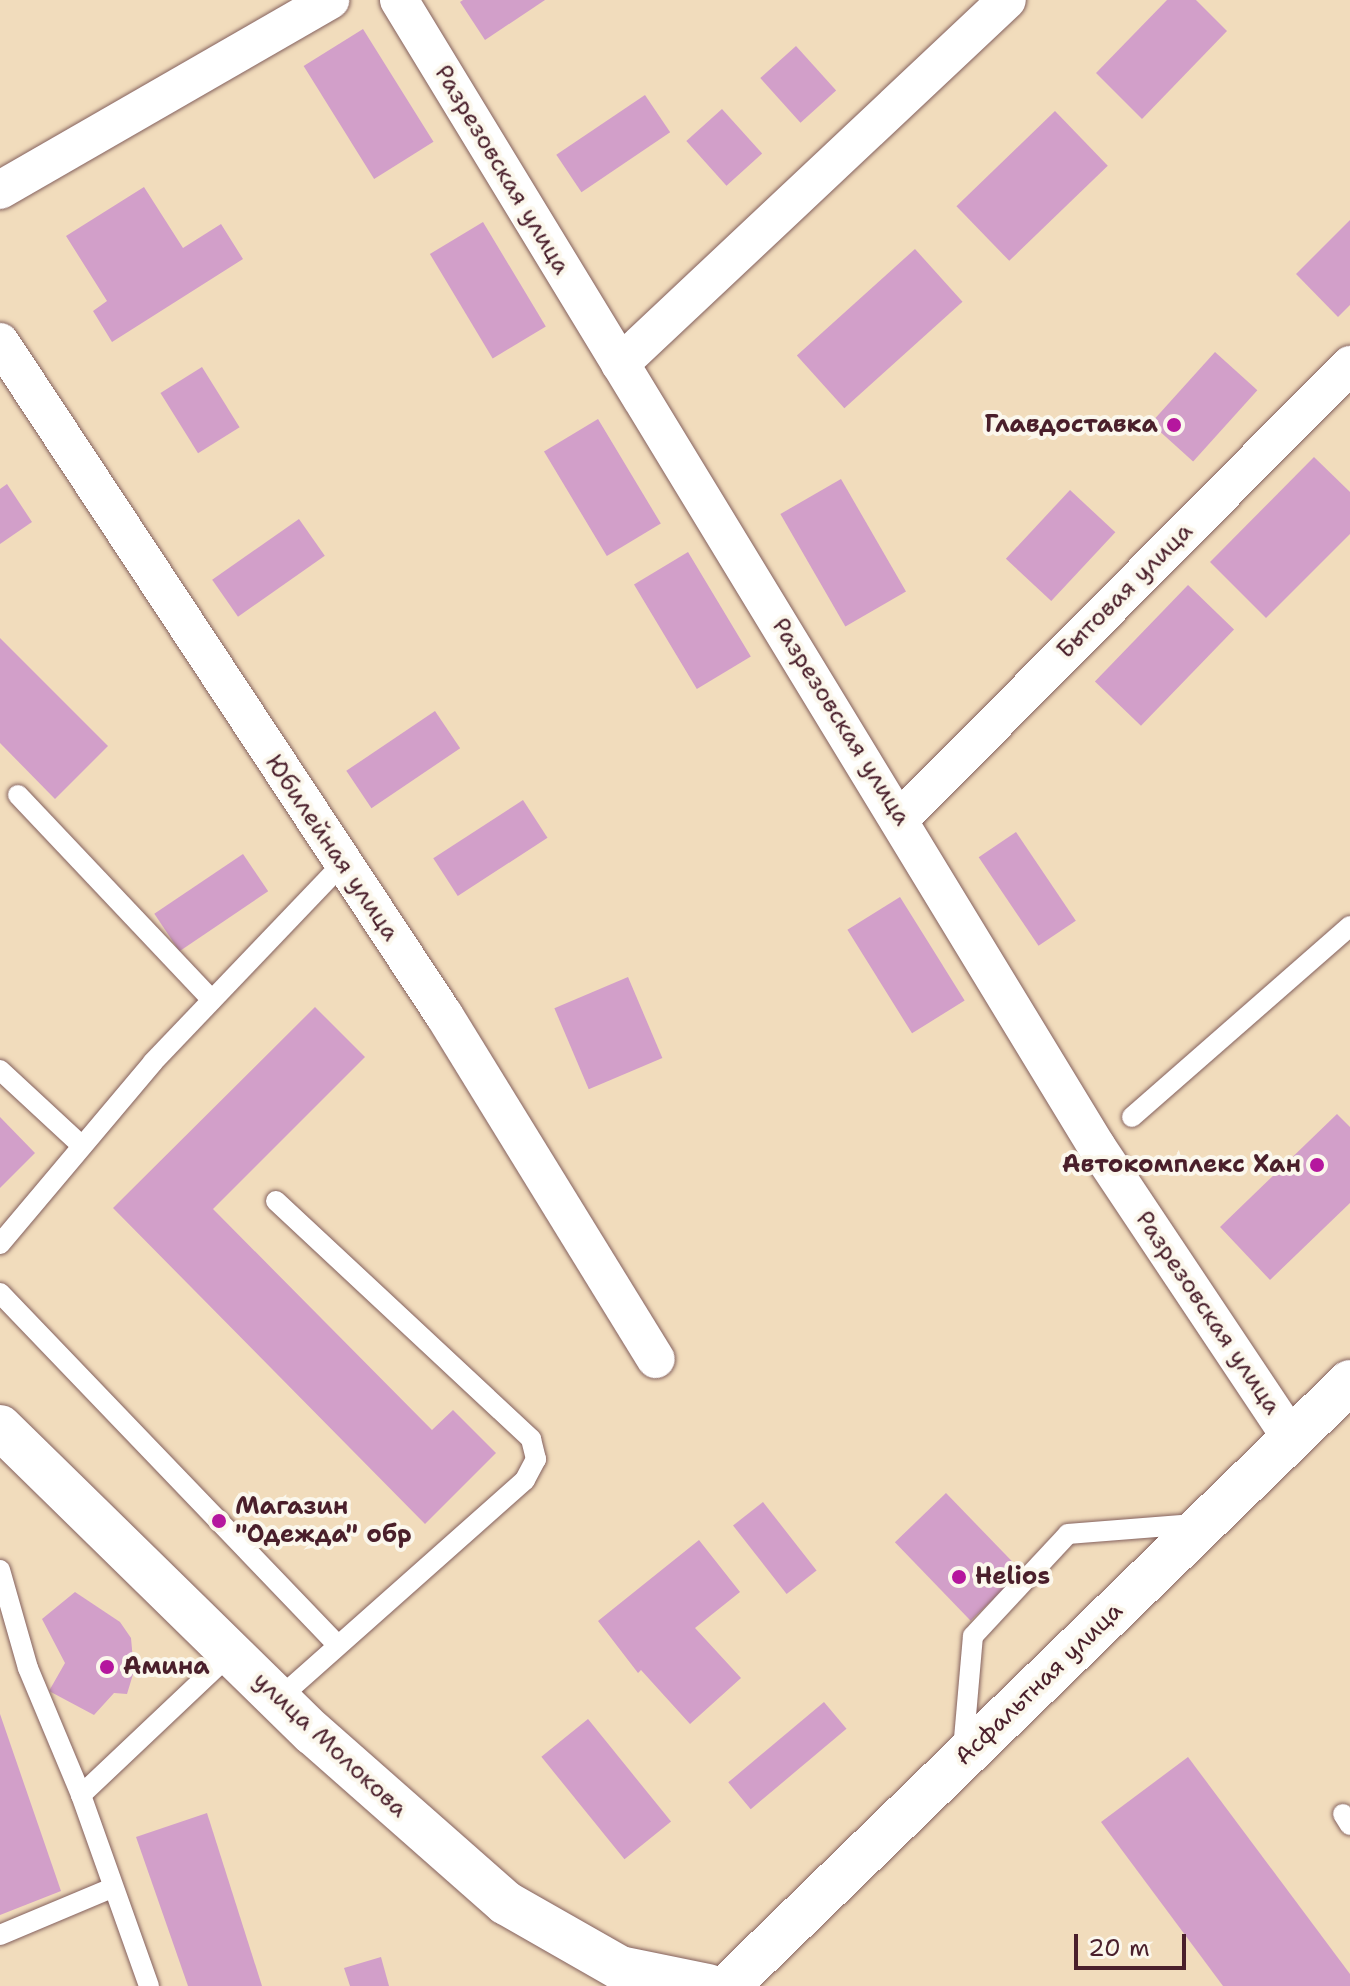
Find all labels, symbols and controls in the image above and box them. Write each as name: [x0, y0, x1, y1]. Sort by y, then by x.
street label: Разрезовская улица: [428, 60, 576, 280]
place label: Главдоставка: [985, 411, 1158, 439]
marker: Главдоставка: [1165, 416, 1183, 434]
street label: Бытовая улица: [1051, 517, 1199, 665]
street label: Разрезовская улица: [765, 613, 917, 831]
street label: Юбилейная улица: [259, 750, 405, 946]
place label: Автокомплекс Хан: [1062, 1151, 1301, 1179]
marker: Автокомплекс Хан: [1308, 1156, 1326, 1174]
street label: Разрезовская улица: [1129, 1206, 1287, 1420]
place label: Магазин "Одежда" обр: [235, 1493, 412, 1549]
marker: Магазин "Одежда" обр: [210, 1512, 228, 1530]
place label: Helios: [975, 1563, 1050, 1591]
marker: Helios: [950, 1568, 968, 1586]
street label: Асфальтная улица: [949, 1597, 1129, 1771]
place label: Амина: [123, 1653, 210, 1681]
marker: Амина: [98, 1658, 116, 1676]
street label: улица Молокова: [247, 1666, 413, 1824]
scale bar: [1078, 1918, 1190, 1968]
text: 20 m: [1088, 1932, 1150, 1964]

